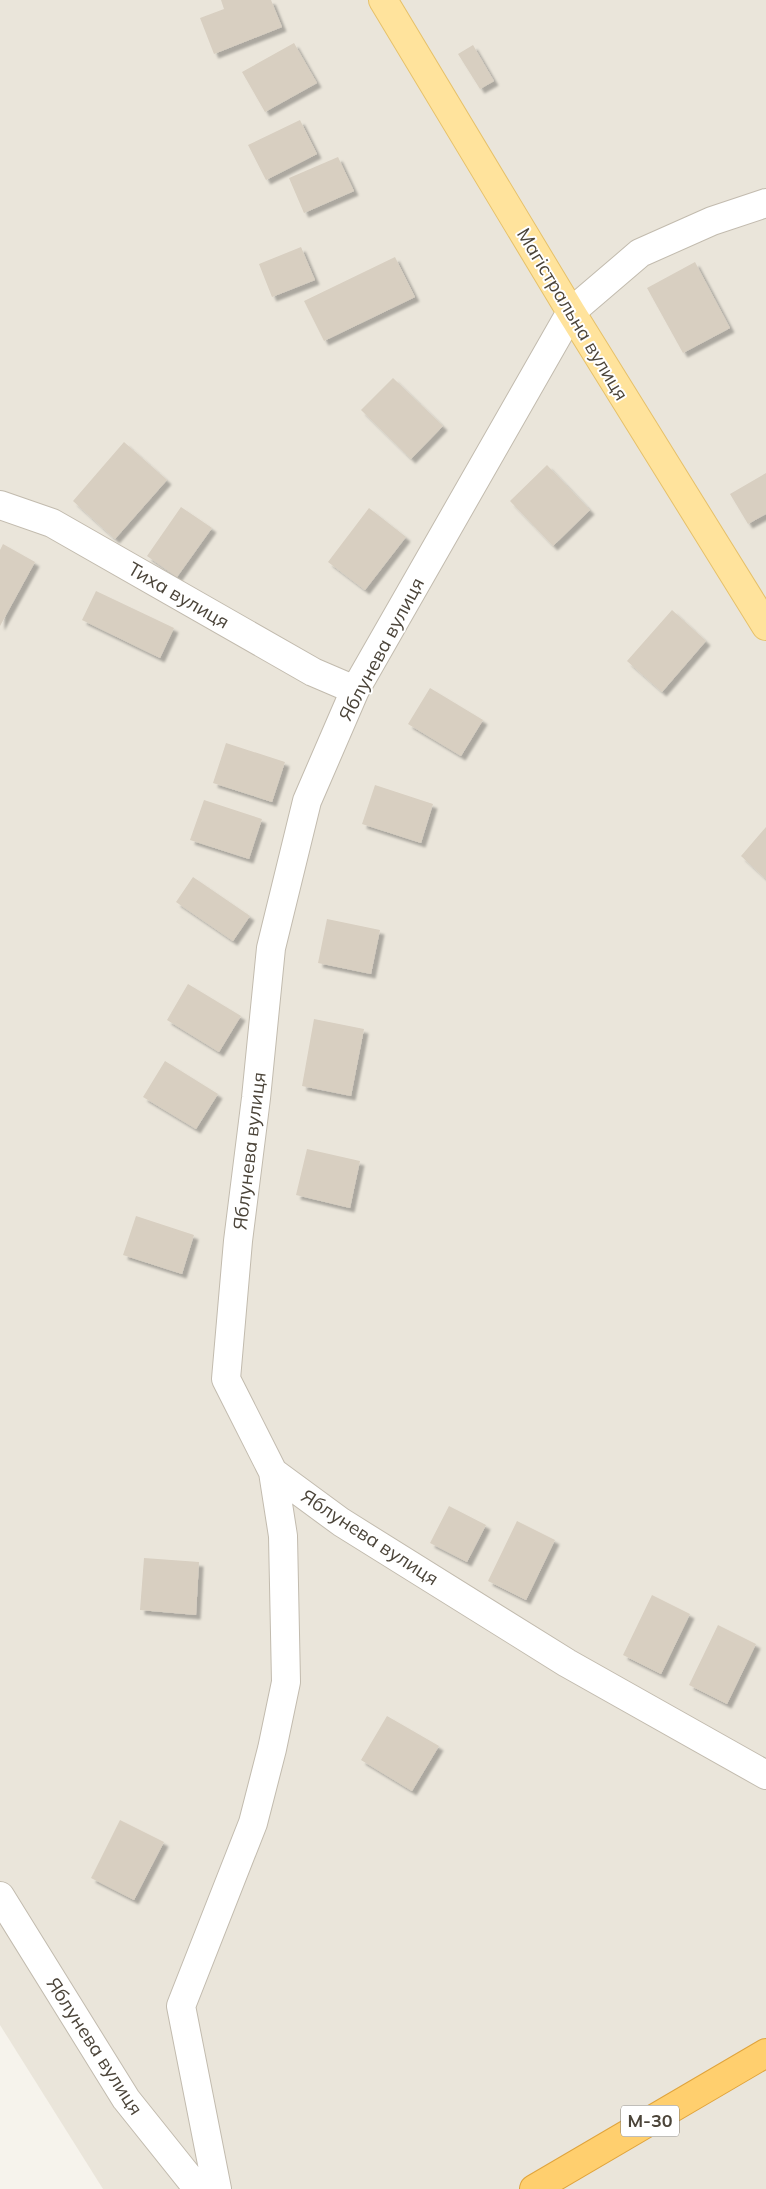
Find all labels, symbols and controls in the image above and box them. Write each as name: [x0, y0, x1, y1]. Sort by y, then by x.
street label: Магістральна вулиця: [512, 223, 634, 405]
street label: Тиха вулиця: [124, 556, 234, 634]
street label: Яблунева вулиця: [333, 573, 429, 725]
street label: Яблунева вулиця: [227, 1071, 271, 1231]
street label: Яблунева вулиця: [297, 1484, 443, 1590]
street label: Яблунева вулиця: [42, 1973, 148, 2119]
road number: М-30: [621, 2106, 679, 2136]

